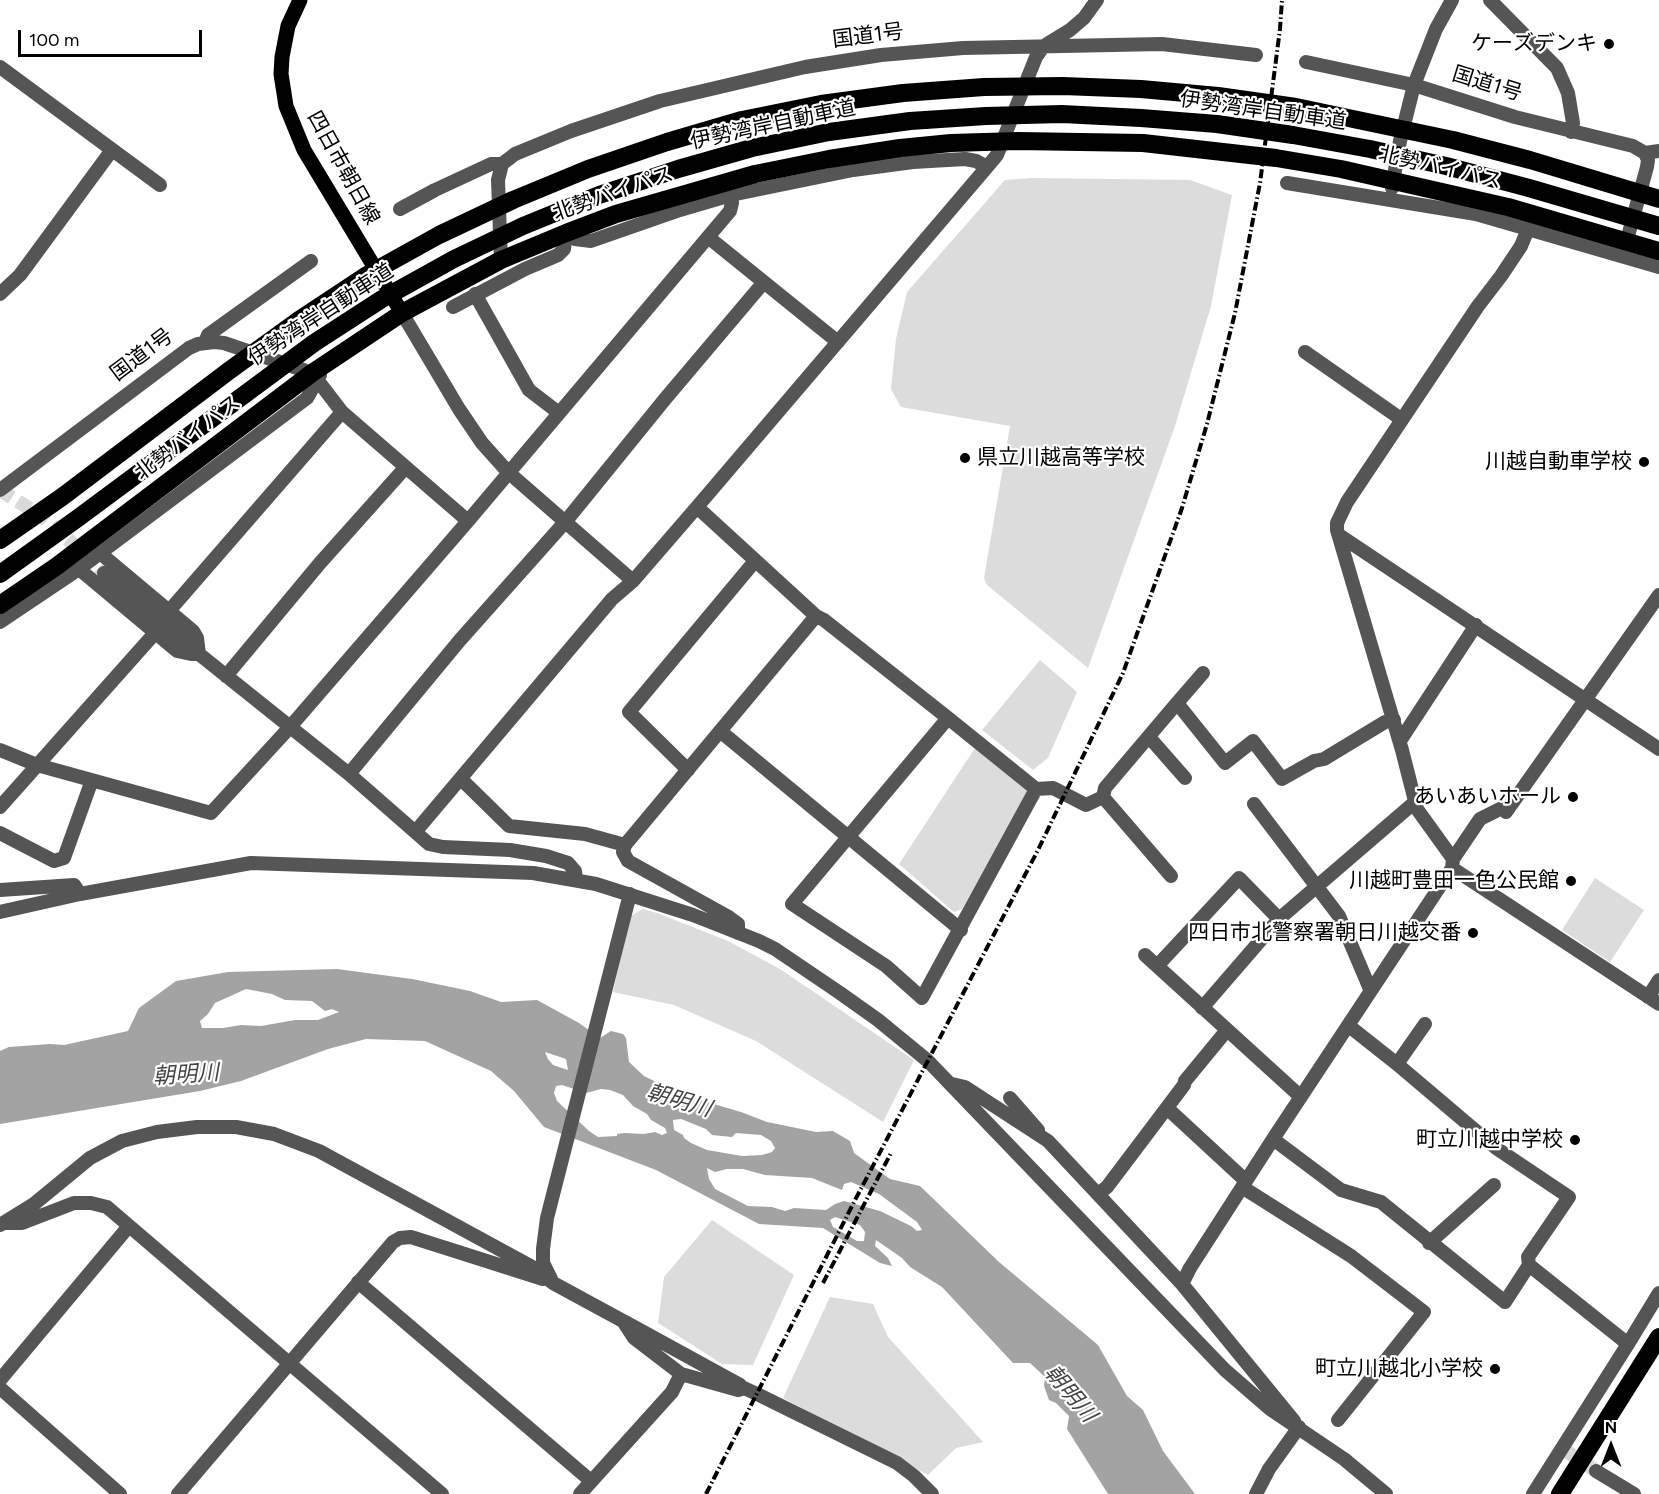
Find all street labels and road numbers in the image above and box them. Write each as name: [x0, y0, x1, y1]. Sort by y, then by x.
street label: 国道1号: [831, 19, 905, 53]
street label: 国道1号: [1449, 61, 1525, 107]
street label: 伊勢湾岸自動車道: [1178, 87, 1348, 135]
street label: 伊勢湾岸自動車道: [688, 95, 858, 155]
street label: 四日市朝日線: [301, 107, 385, 229]
street label: 北勢バイパス: [1376, 142, 1504, 194]
street label: 北勢バイパス: [549, 162, 677, 226]
street label: 伊勢湾岸自動車道: [244, 259, 398, 371]
street label: 国道1号: [106, 323, 178, 387]
street label: 北勢バイパス: [130, 390, 246, 486]

